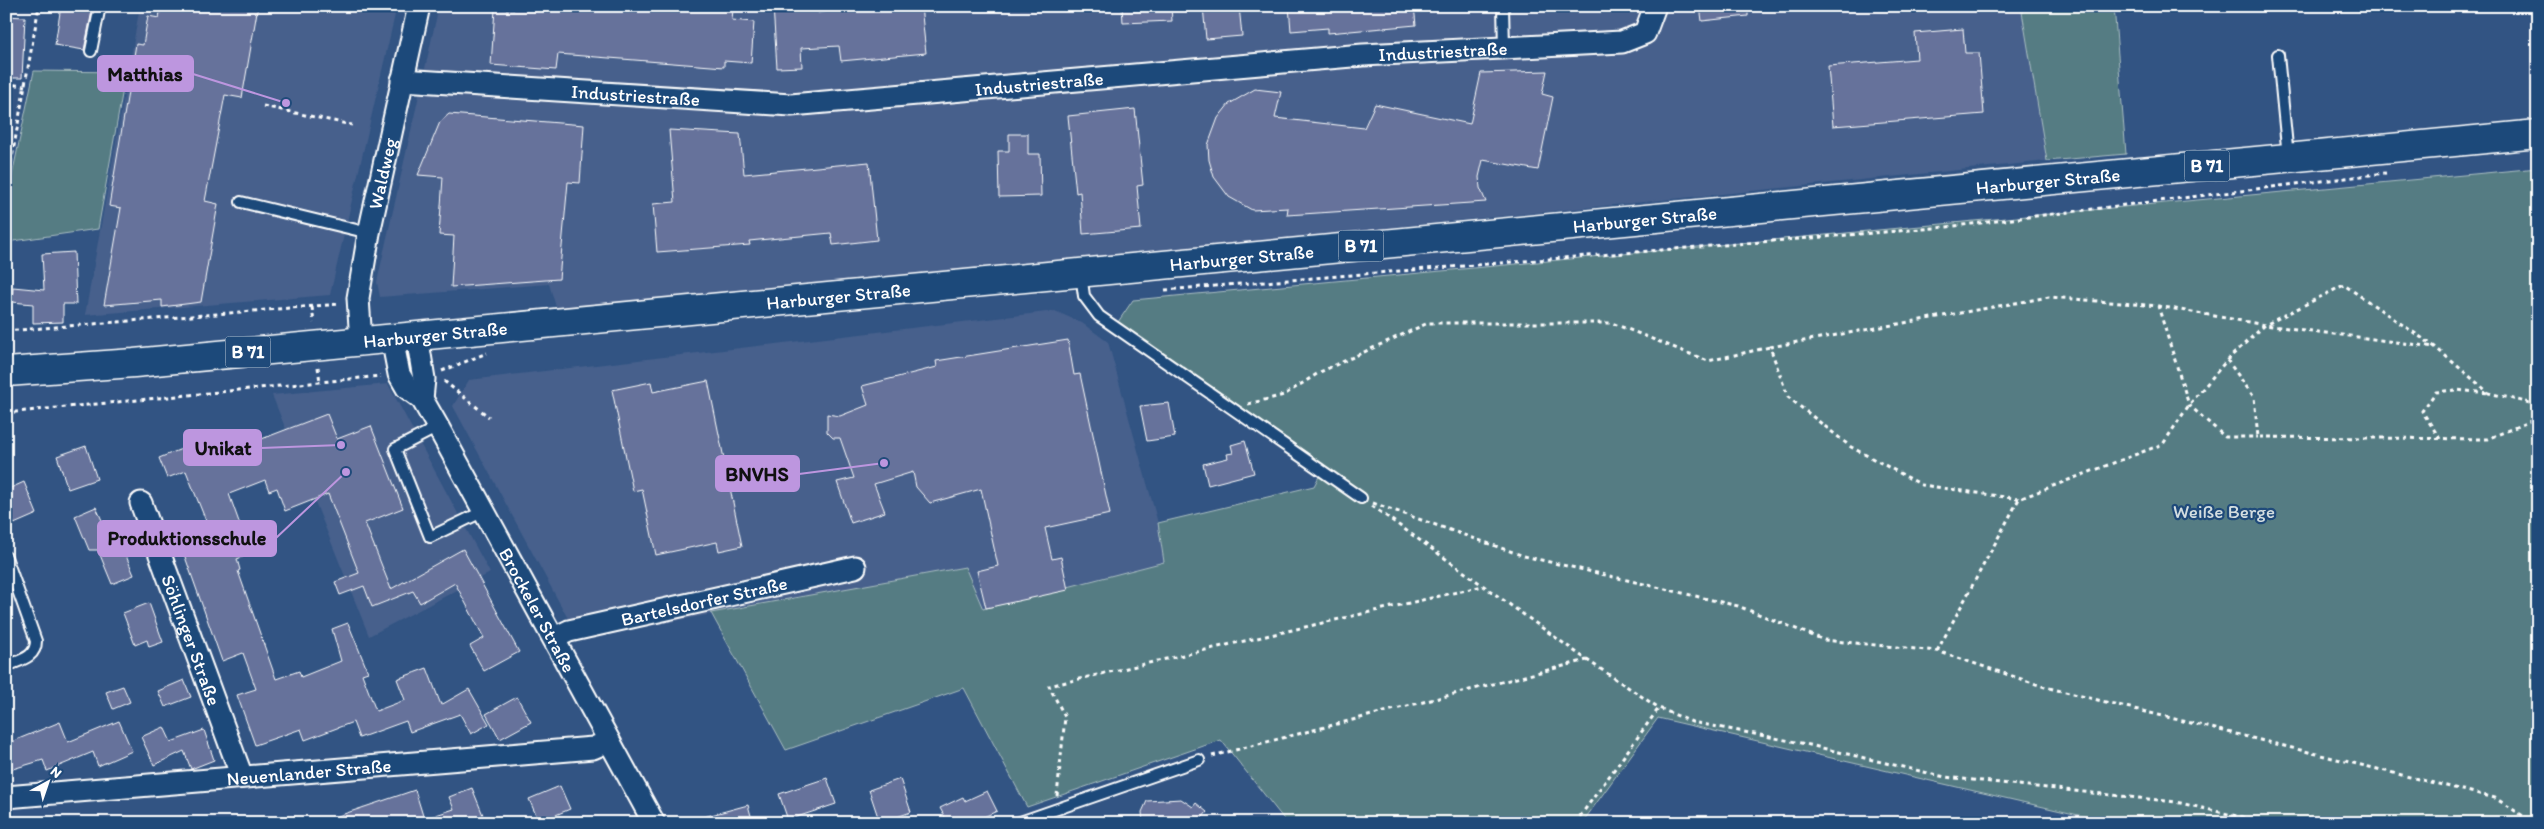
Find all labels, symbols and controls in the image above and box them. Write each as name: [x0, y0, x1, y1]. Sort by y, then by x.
street label: Industriestraße: [1378, 37, 1508, 66]
callout: Matthias: [98, 56, 193, 91]
text: Matthias: [107, 62, 183, 86]
street label: Industriestraße: [974, 67, 1105, 101]
street label: Industriestraße: [570, 80, 701, 111]
street label: Waldweg: [364, 135, 402, 212]
road number: B 71: [2184, 150, 2230, 182]
street label: Harburger Straße: [1975, 163, 2121, 199]
street label: Harburger Straße: [1572, 201, 1718, 238]
road number: B 71: [1338, 230, 1384, 262]
street label: Harburger Straße: [1169, 240, 1315, 276]
street label: Harburger Straße: [765, 278, 912, 315]
street label: Harburger Straße: [362, 316, 509, 353]
road number: B 71: [226, 337, 270, 368]
callout: Unikat: [184, 430, 261, 465]
text: Unikat: [194, 436, 252, 460]
callout: BNVHS: [716, 456, 799, 491]
text: BNVHS: [725, 462, 789, 486]
park label: Weiße Berge: [2173, 500, 2275, 523]
callout: Produktionsschule: [98, 521, 276, 556]
text: Produktionsschule: [108, 526, 267, 550]
street label: Brockeler Straße: [494, 544, 581, 677]
street label: Söhlinger Straße: [156, 571, 226, 709]
street label: Bartelsdorfer Straße: [619, 571, 790, 631]
street label: Neuenlander Straße: [226, 754, 392, 791]
north arrow: [22, 756, 72, 806]
text: N: [47, 763, 65, 782]

